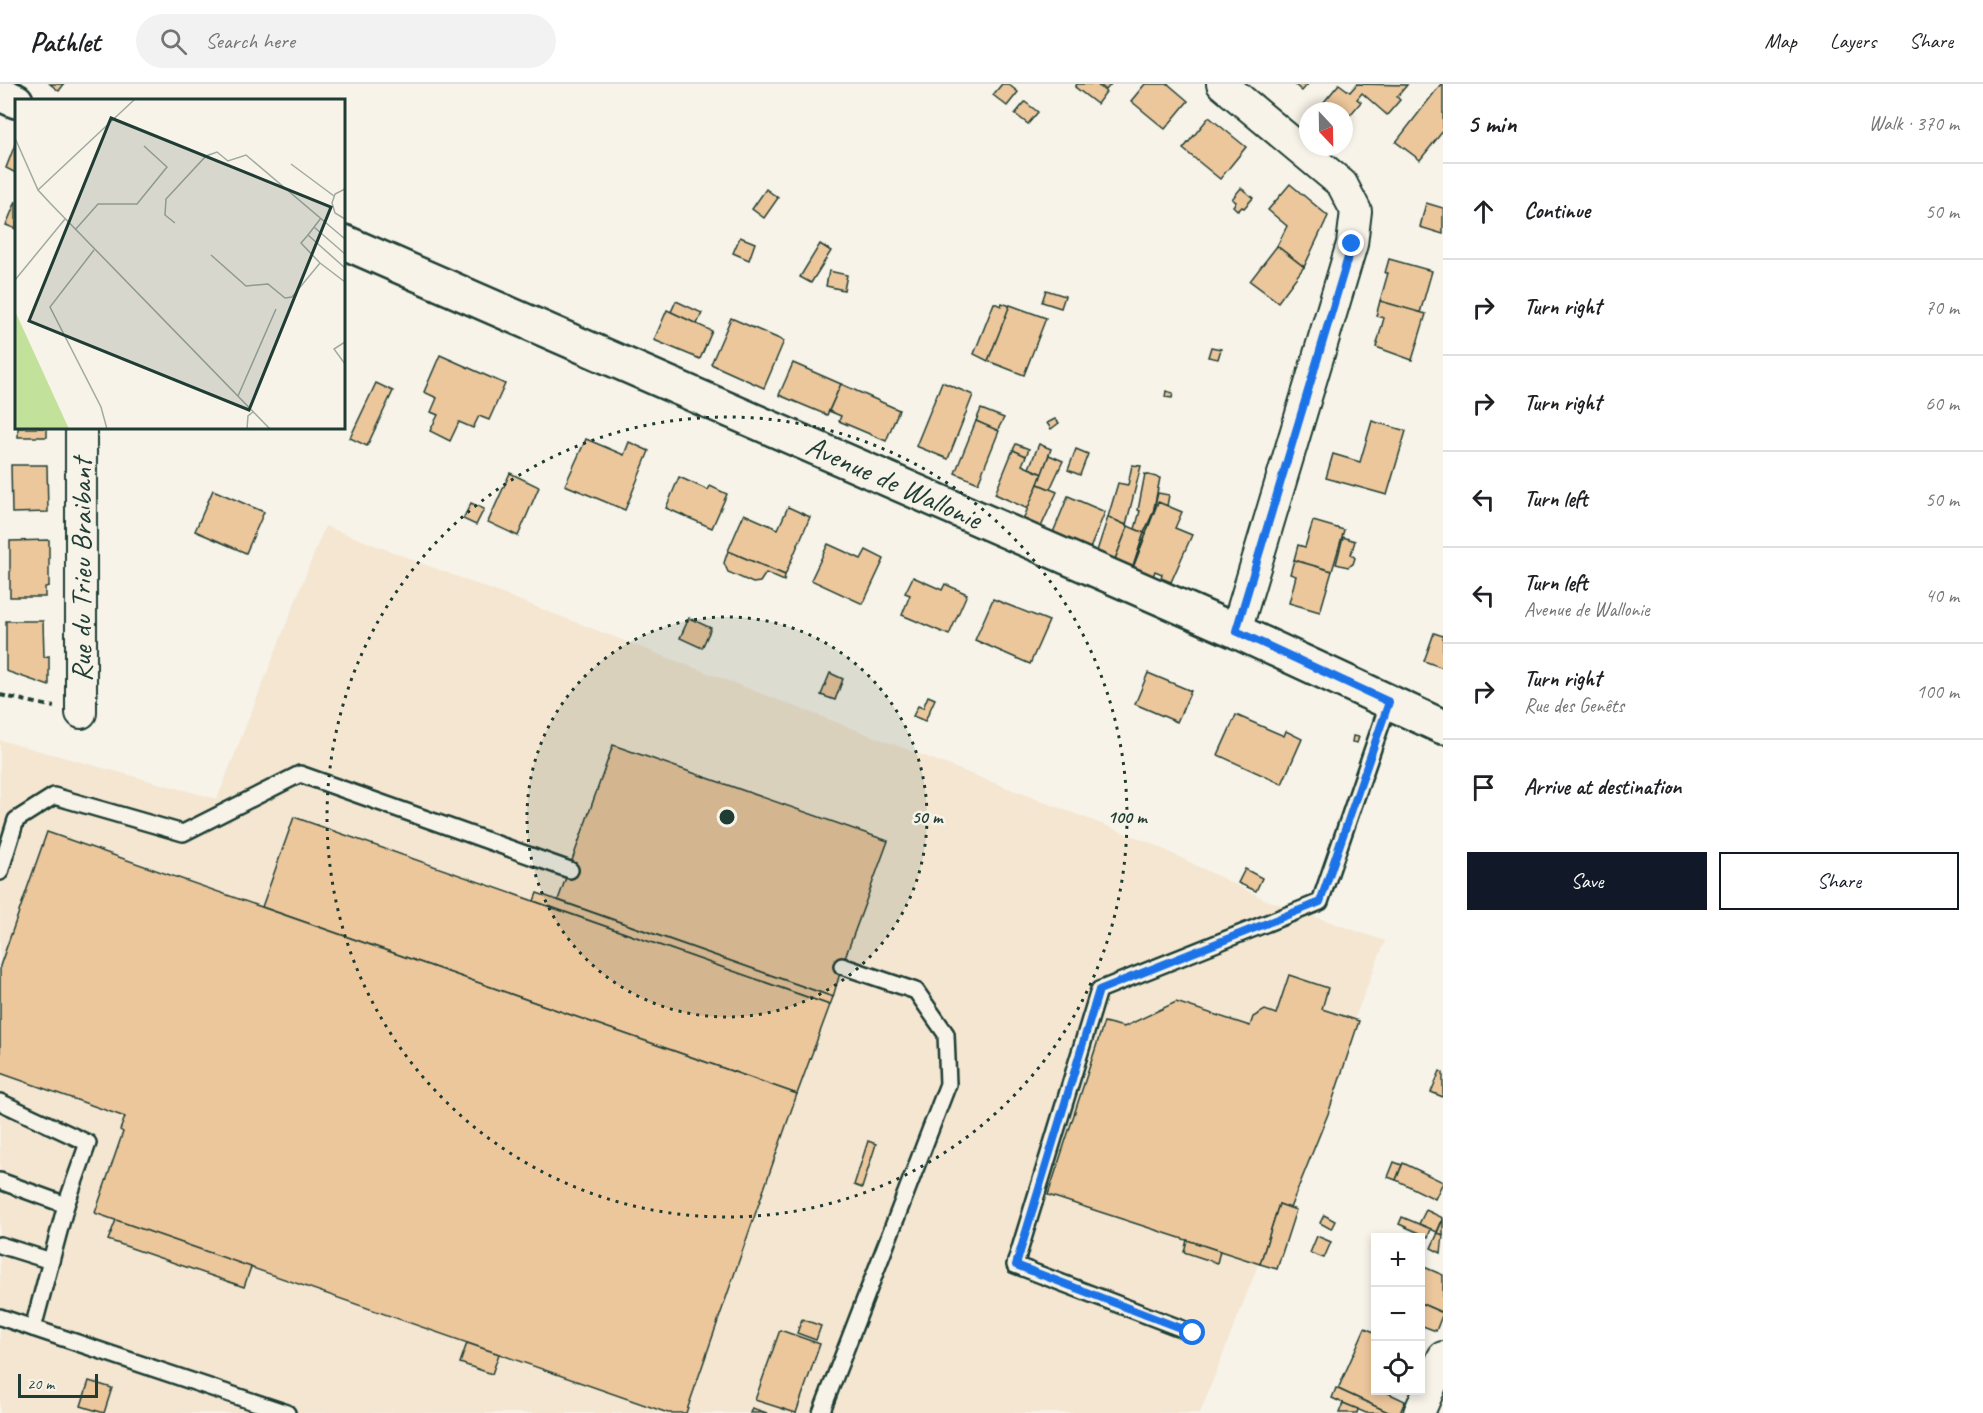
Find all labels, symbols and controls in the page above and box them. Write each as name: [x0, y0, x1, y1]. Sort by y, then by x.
search box: [136, 14, 556, 68]
text: Pathlet: [30, 24, 100, 59]
icon: search: [157, 25, 190, 58]
text: Search here: [205, 27, 295, 55]
text: Map: [1764, 28, 1797, 54]
text: Layers: [1830, 28, 1876, 54]
text: Share: [1909, 28, 1953, 54]
inset map: [15, 99, 345, 429]
north arrow: [1299, 102, 1353, 156]
text: 5 min: [1467, 107, 1516, 140]
text: Walk · 370 m: [1869, 111, 1959, 136]
icon: ahead: [1467, 195, 1500, 228]
text: Continue: [1524, 197, 1590, 225]
text: 50 m: [1925, 199, 1959, 224]
route end: [1338, 230, 1364, 256]
icon: right: [1467, 291, 1500, 324]
text: Turn right: [1524, 293, 1601, 321]
text: 70 m: [1925, 295, 1959, 320]
icon: right: [1467, 387, 1500, 420]
text: Turn right: [1524, 389, 1601, 417]
text: 60 m: [1925, 391, 1959, 416]
street label: Avenue de Wallonie: [800, 426, 990, 539]
street label: Rue du Trieu Braibant: [62, 454, 100, 682]
icon: left: [1467, 483, 1500, 516]
text: Turn left: [1524, 485, 1588, 513]
text: 50 m: [1925, 487, 1959, 512]
text: Turn left: [1524, 569, 1588, 597]
icon: left: [1467, 579, 1500, 612]
text: 40 m: [1925, 583, 1959, 608]
text: Avenue de Wallonie: [1524, 597, 1649, 622]
text: Turn right: [1524, 665, 1601, 693]
icon: right: [1467, 675, 1500, 708]
text: 100 m: [1916, 679, 1959, 704]
text: Rue des Genêts: [1524, 693, 1624, 718]
icon: arrive: [1467, 771, 1500, 804]
text: Arrive at destination: [1524, 773, 1681, 801]
text: 50 m: [912, 806, 944, 828]
text: 100 m: [1108, 806, 1148, 828]
centre of rings: [717, 807, 737, 827]
button: Save: [1467, 852, 1707, 910]
button: Share: [1719, 852, 1959, 910]
map controls: [1371, 1233, 1425, 1395]
button: +: [1371, 1233, 1425, 1287]
button: −: [1371, 1287, 1425, 1341]
route start: [1179, 1319, 1205, 1345]
button: locate: [1371, 1341, 1425, 1395]
scale bar: [18, 1371, 98, 1398]
text: 20 m: [27, 1374, 54, 1394]

